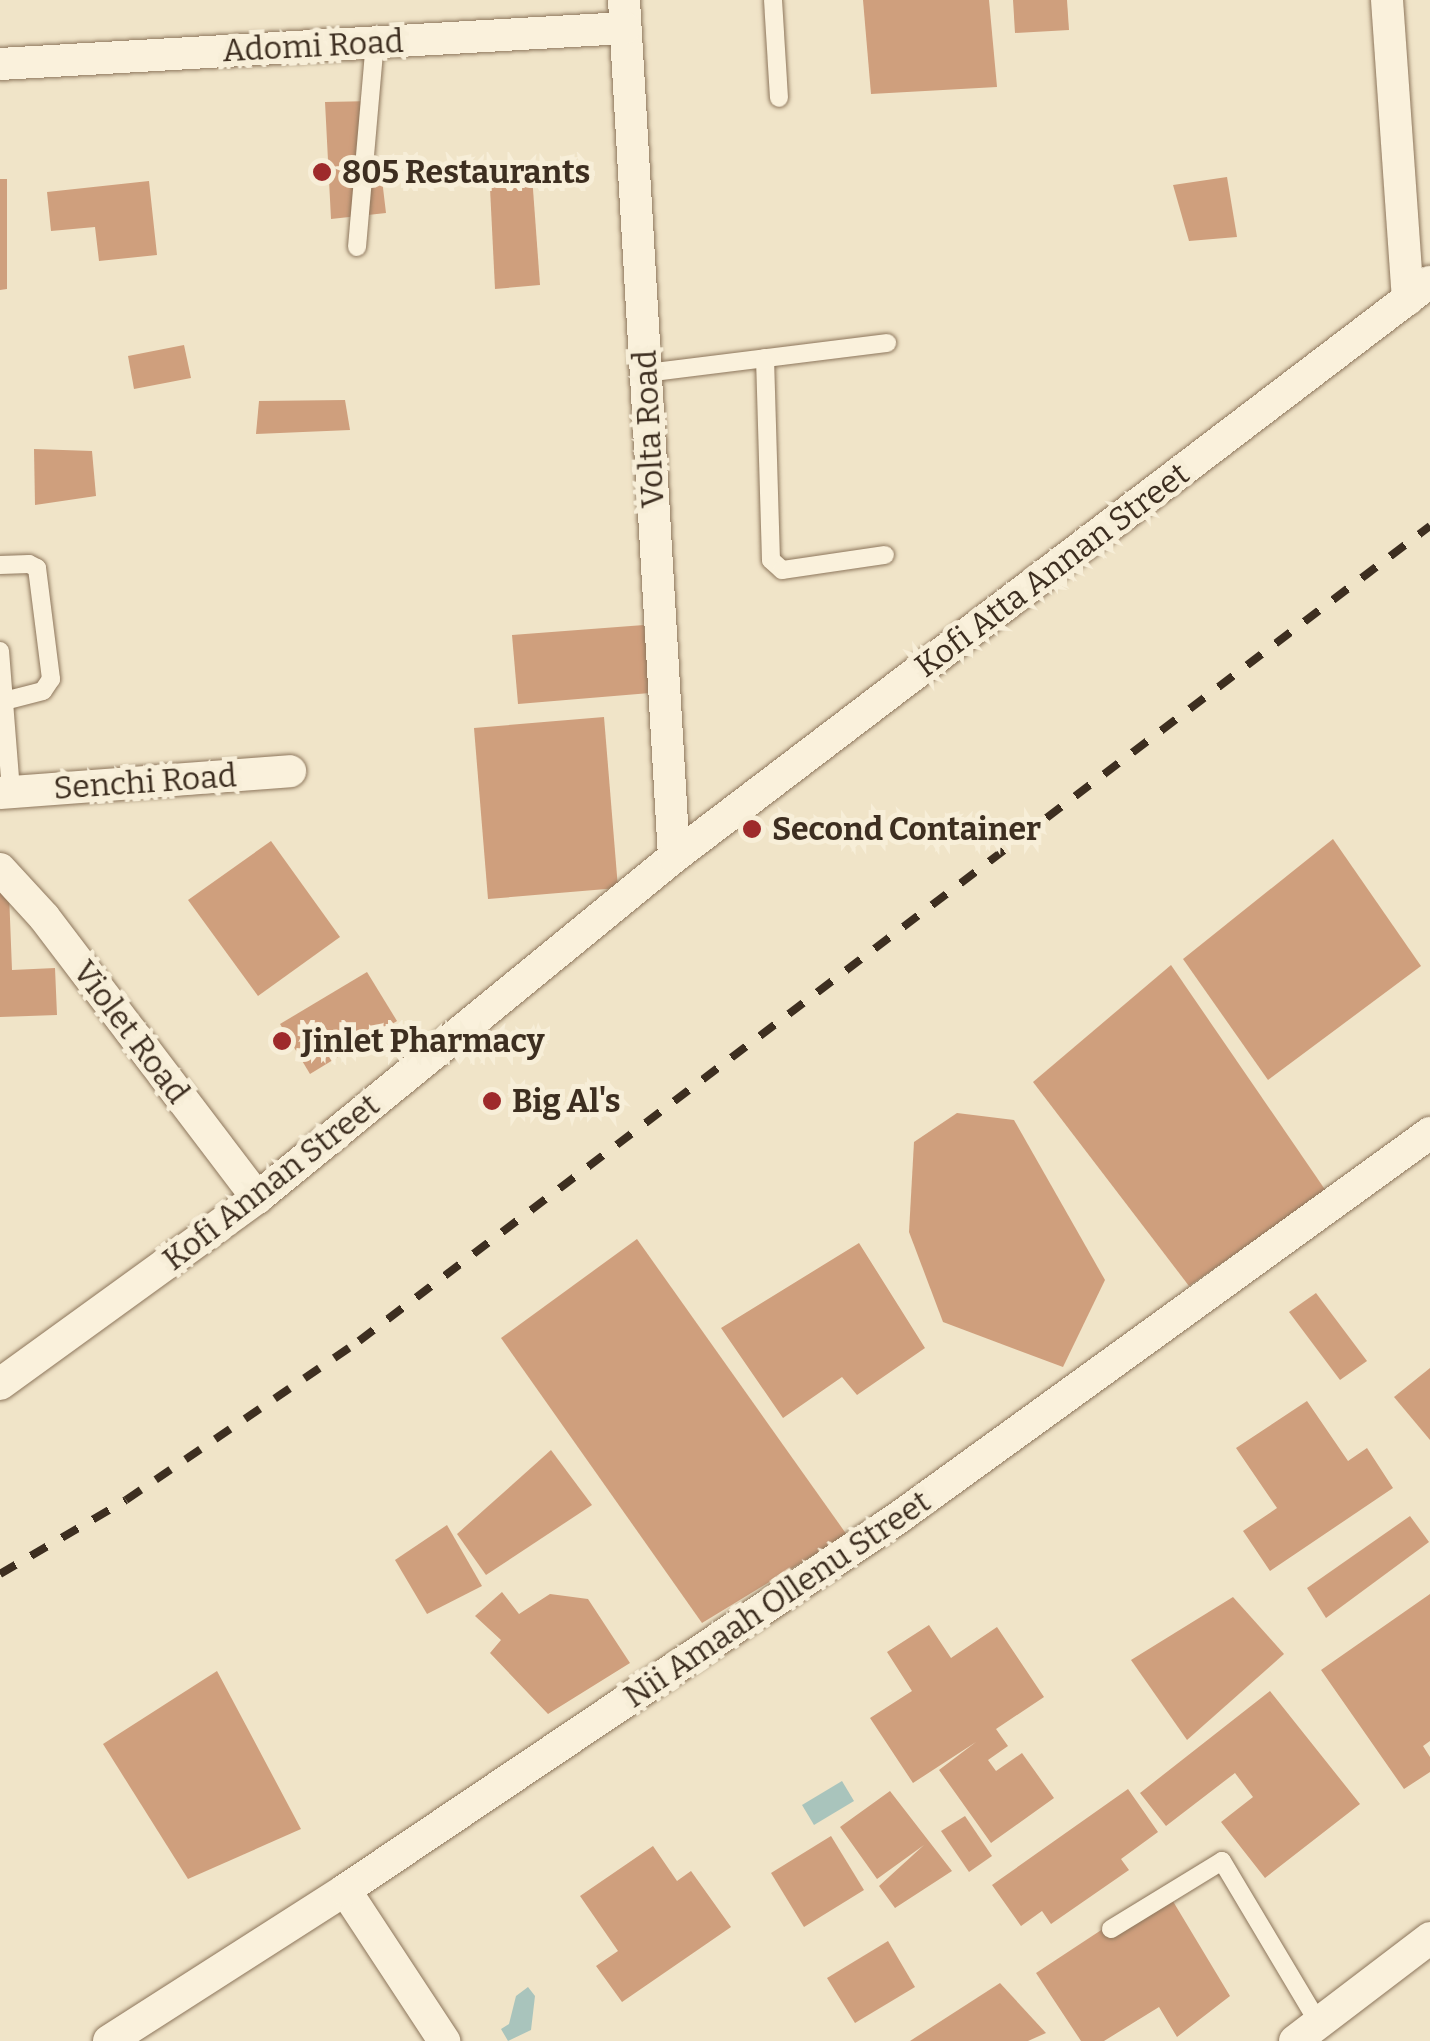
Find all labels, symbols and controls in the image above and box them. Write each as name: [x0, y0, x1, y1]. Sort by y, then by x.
street label: Adomi Road: [222, 22, 404, 70]
place label: 805 Restaurants: [342, 153, 590, 191]
marker: 805 Restaurants: [311, 161, 333, 183]
street label: Volta Road: [626, 349, 672, 509]
street label: Kofi Atta Annan Street: [908, 455, 1196, 685]
street label: Senchi Road: [52, 756, 238, 808]
place label: Second Container: [772, 810, 1041, 848]
marker: Second Container: [741, 818, 763, 840]
street label: Violet Road: [65, 953, 197, 1111]
place label: Jinlet Pharmacy: [302, 1022, 544, 1060]
marker: Jinlet Pharmacy: [271, 1030, 293, 1052]
place label: Big Al's: [512, 1082, 621, 1120]
street label: Kofi Annan Street: [155, 1086, 387, 1278]
marker: Big Al's: [481, 1090, 503, 1112]
street label: Nii Amaah Ollenu Street: [617, 1482, 937, 1716]

